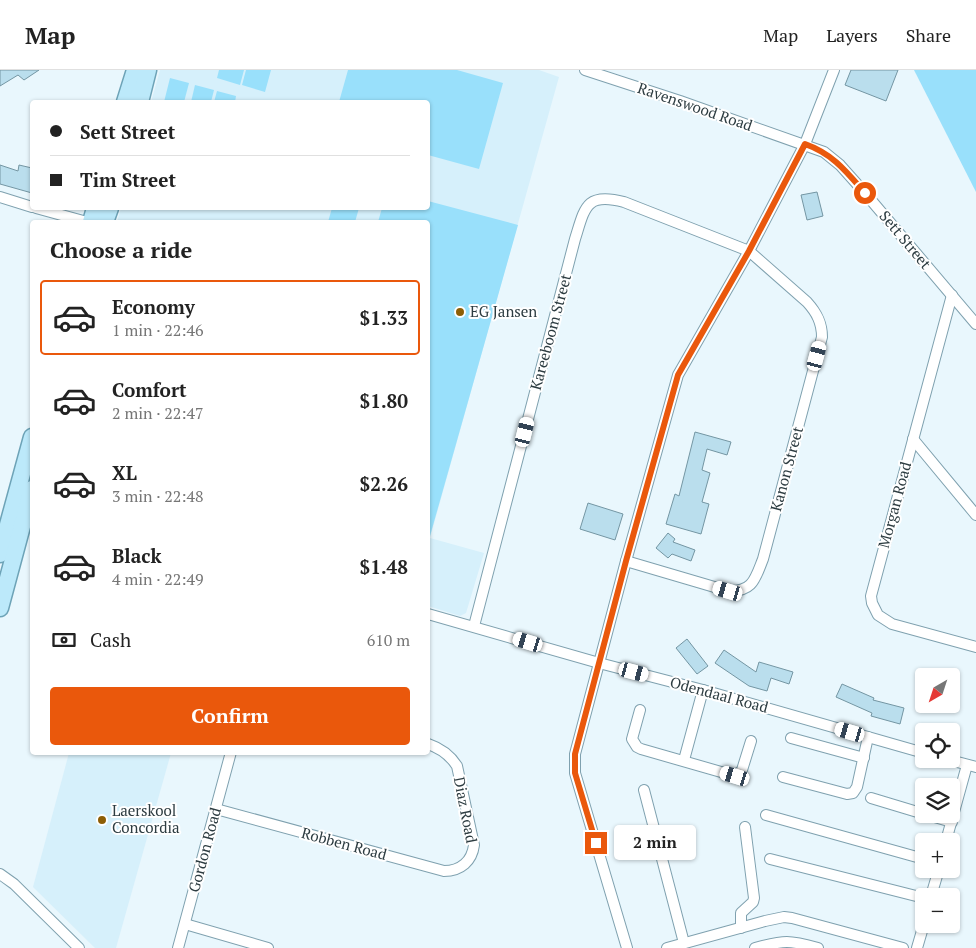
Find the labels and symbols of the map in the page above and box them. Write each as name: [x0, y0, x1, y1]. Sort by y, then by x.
street label: Ravenswood Road: [635, 77, 755, 135]
route start: [854, 182, 876, 204]
street label: Sett Street: [875, 206, 936, 273]
street label: Kareeboom Street: [525, 271, 575, 392]
place label: EG Jansen: [470, 301, 537, 321]
marker: EG Jansen: [454, 306, 466, 318]
car: [805, 340, 828, 372]
car: [514, 416, 535, 448]
street label: Kanon Street: [765, 424, 807, 513]
street label: Morgan Road: [873, 459, 915, 550]
car: [711, 580, 744, 602]
car: [511, 630, 544, 654]
car: [617, 661, 650, 683]
north arrow: [915, 668, 960, 712]
street label: Odendaal Road: [668, 671, 771, 717]
car: [833, 721, 866, 743]
car: [718, 764, 751, 788]
street label: Diaz Road: [450, 775, 482, 845]
place label: Laerskool Concordia: [112, 800, 180, 837]
street label: Gordon Road: [183, 805, 225, 894]
marker: Laerskool Concordia: [96, 814, 108, 826]
street label: Robben Road: [299, 822, 389, 864]
callout: 2 min: [614, 826, 696, 860]
route end: [585, 832, 607, 854]

